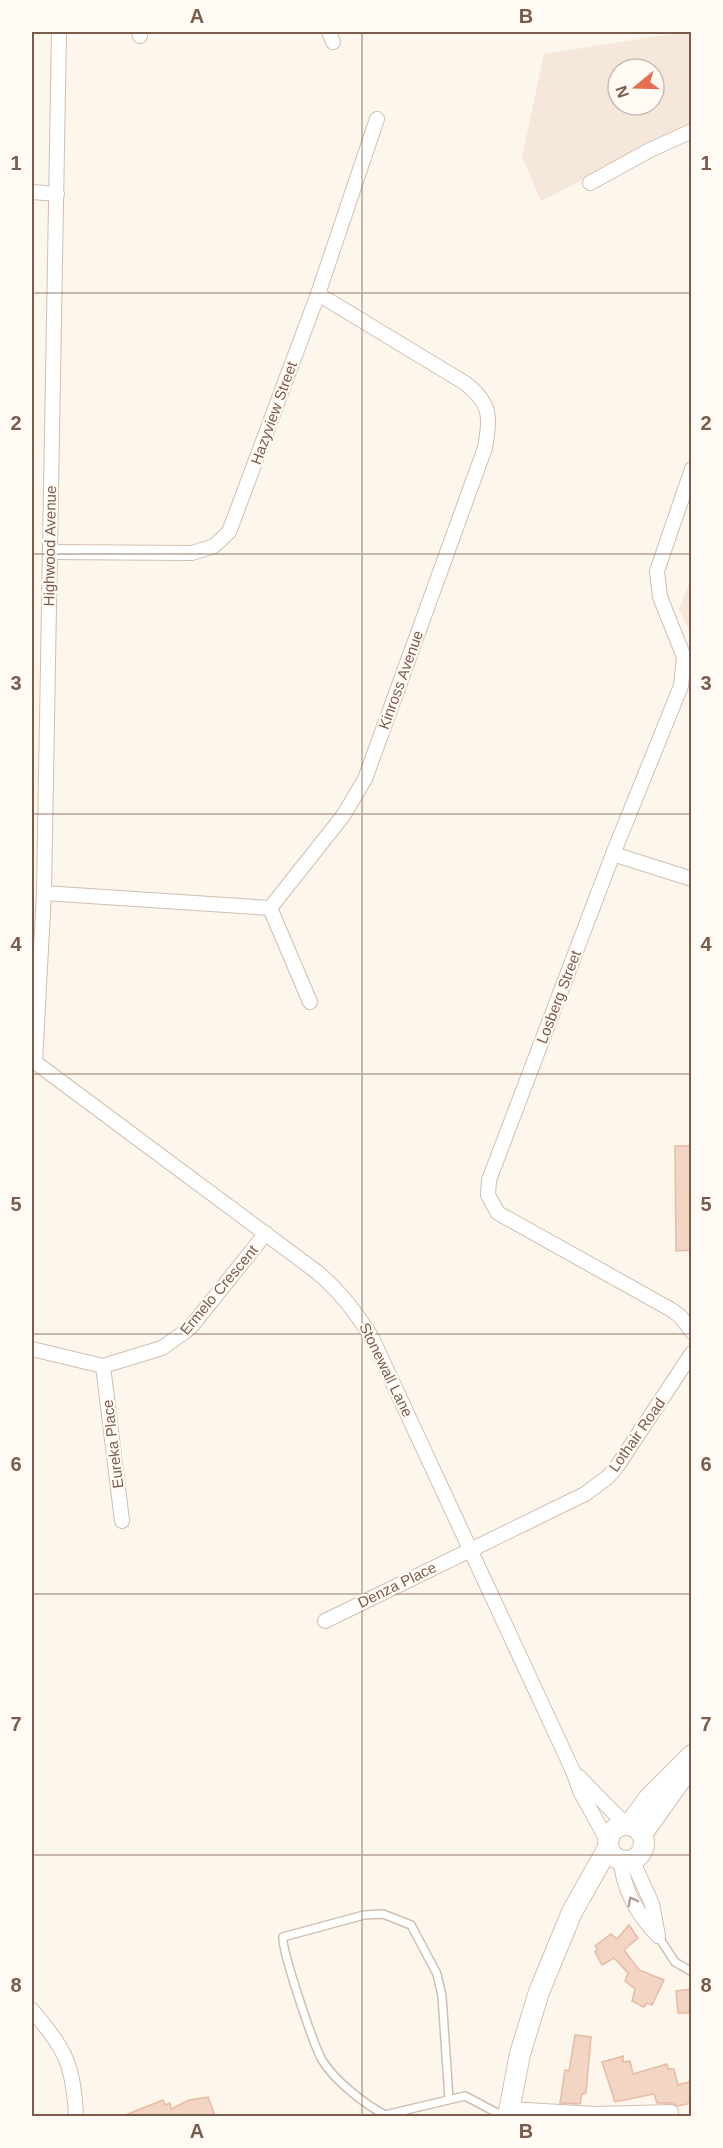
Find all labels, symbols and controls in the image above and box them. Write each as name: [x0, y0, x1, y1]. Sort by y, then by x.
text: A: [190, 5, 204, 27]
text: B: [519, 5, 533, 27]
north arrow: [606, 57, 666, 117]
text: N: [612, 83, 632, 100]
text: 1: [10, 152, 22, 174]
text: 1: [700, 152, 712, 174]
street label: Hazyview Street: [247, 358, 300, 467]
text: 2: [10, 412, 22, 434]
text: 2: [700, 412, 712, 434]
street label: Highwood Avenue: [40, 486, 59, 606]
street label: Kinross Avenue: [375, 628, 426, 732]
text: 3: [10, 672, 22, 694]
text: 3: [700, 672, 712, 694]
text: 4: [10, 933, 22, 955]
text: 4: [700, 933, 712, 955]
street label: Losberg Street: [533, 947, 584, 1046]
text: 5: [10, 1193, 22, 1215]
text: 5: [700, 1193, 712, 1215]
street label: Ermelo Crescent: [176, 1241, 262, 1338]
street label: Stonewall Lane: [356, 1320, 417, 1420]
street label: Lothair Road: [605, 1395, 668, 1475]
street label: Eureka Place: [99, 1399, 126, 1489]
text: 6: [10, 1453, 22, 1475]
text: 6: [700, 1453, 712, 1475]
street label: Denza Place: [355, 1558, 439, 1611]
text: 7: [10, 1713, 22, 1735]
text: 7: [700, 1713, 712, 1735]
one-way arrow: [628, 1896, 640, 1907]
text: 8: [10, 1974, 22, 1996]
text: 8: [700, 1974, 712, 1996]
text: A: [190, 2120, 204, 2142]
text: B: [519, 2120, 533, 2142]

